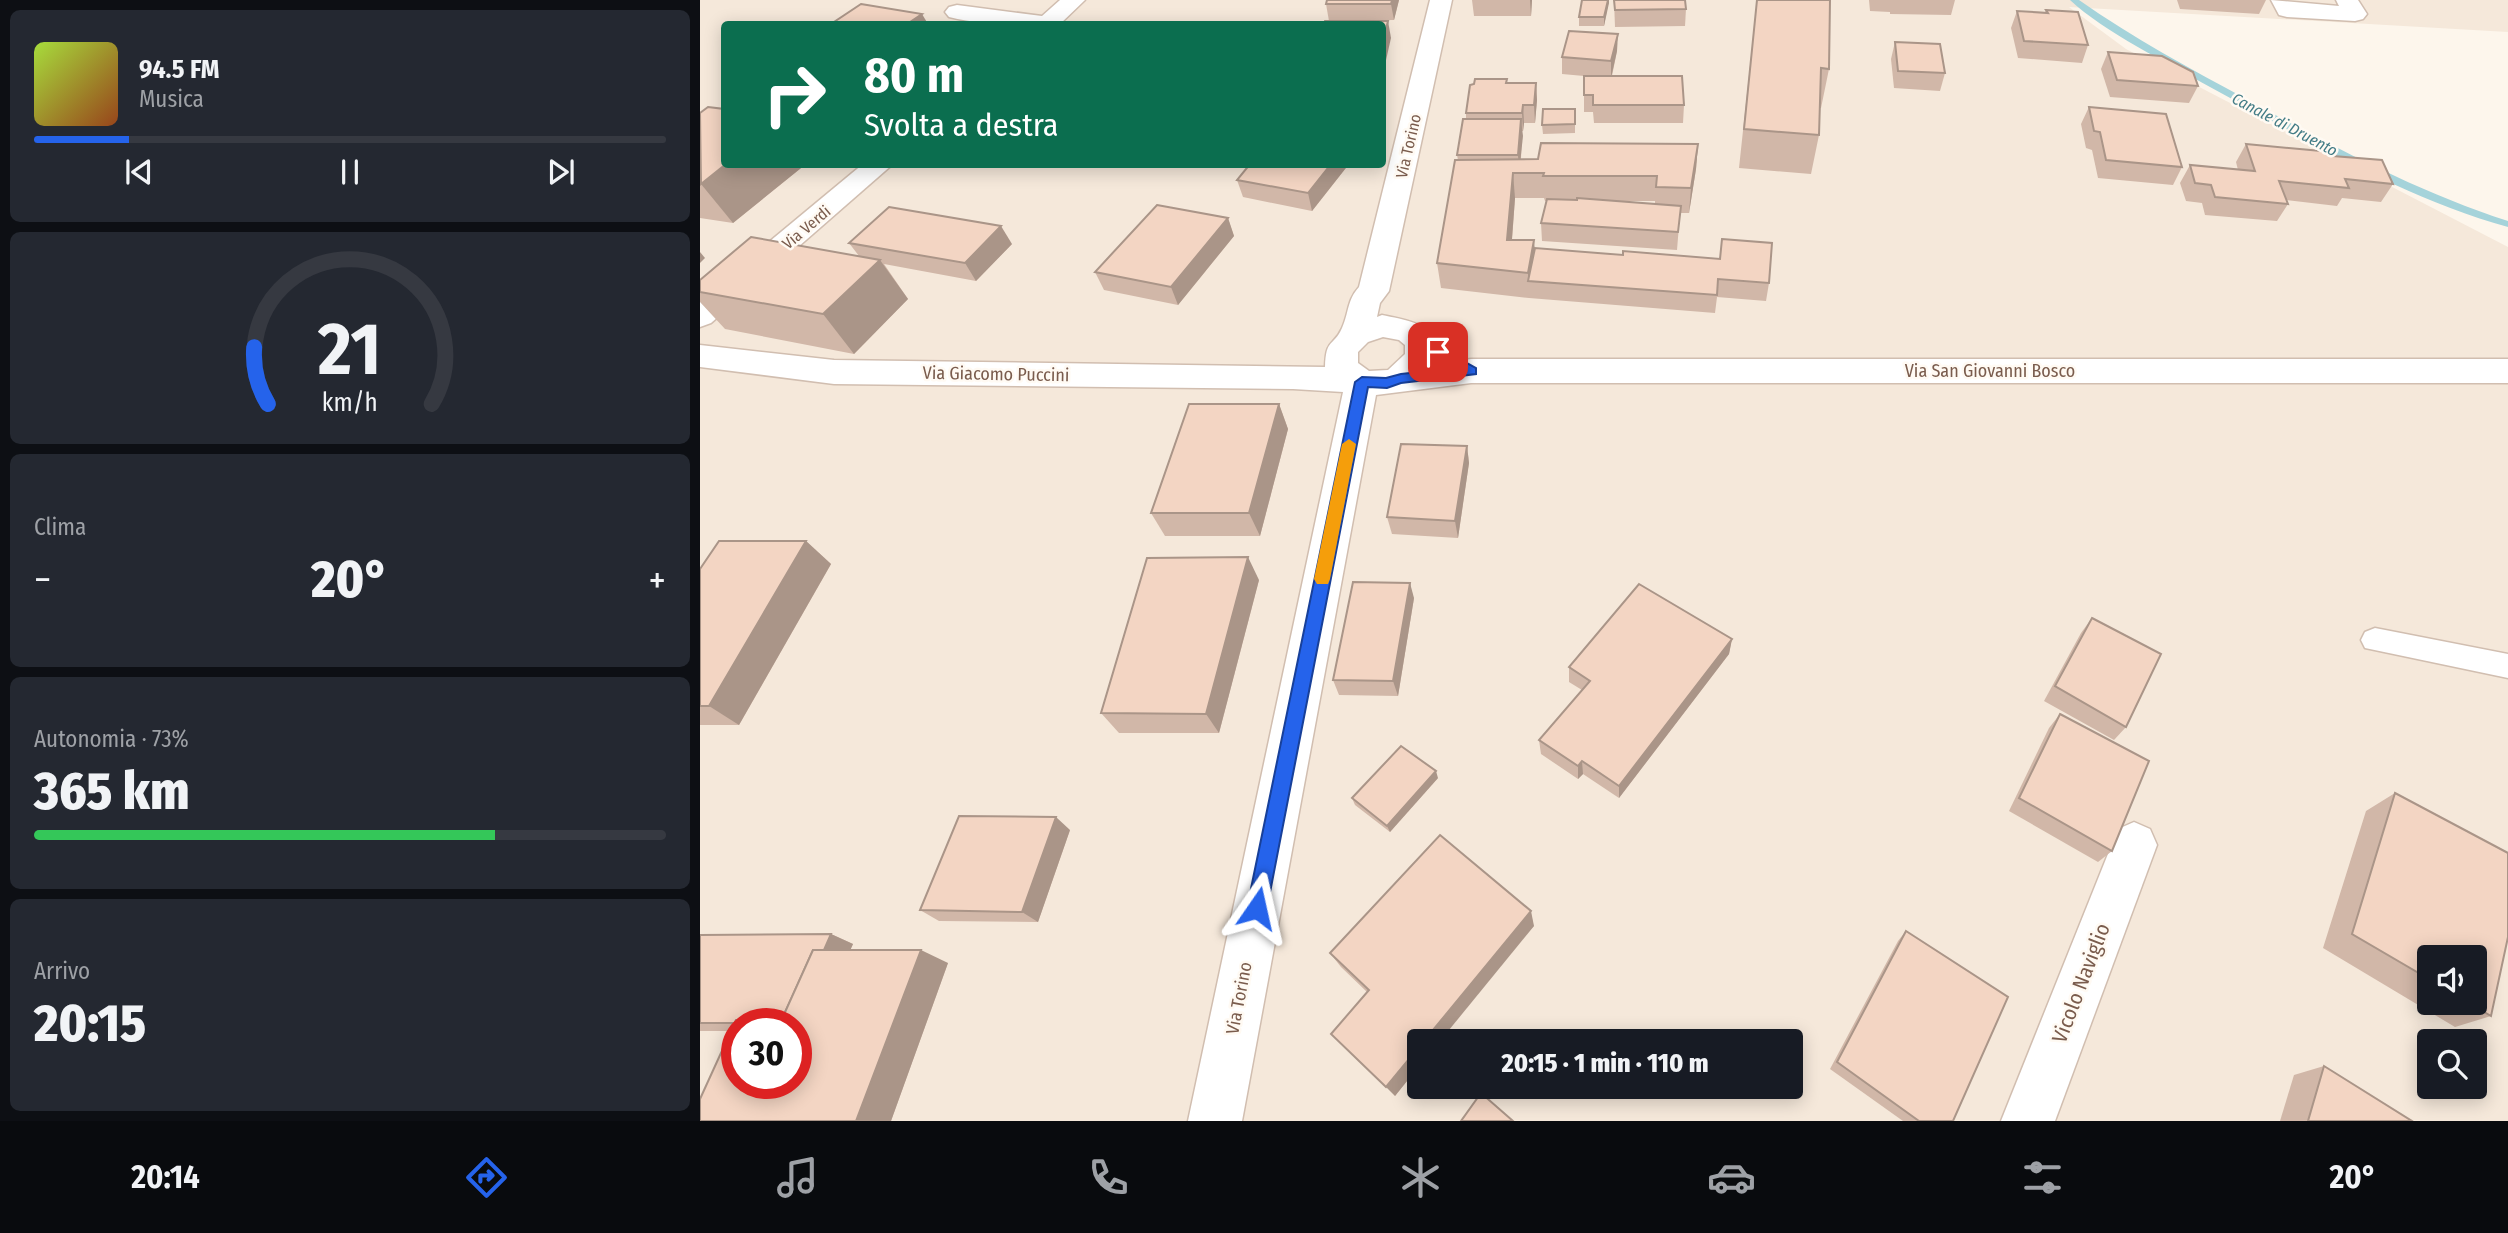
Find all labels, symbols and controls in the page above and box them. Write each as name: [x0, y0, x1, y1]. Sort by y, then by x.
text: 80 m: [864, 46, 964, 105]
icon: right: [749, 49, 840, 140]
text: 94.5 FM: [139, 54, 220, 85]
text: Musica: [139, 85, 204, 113]
water label: Canale di Druento: [2229, 89, 2341, 160]
text: Svolta a destra: [864, 106, 1059, 144]
street label: Via Torino: [1392, 112, 1425, 180]
icon: previous: [120, 153, 158, 191]
icon: pause: [331, 153, 369, 191]
icon: next: [542, 153, 580, 191]
street label: Via Verdi: [778, 202, 834, 253]
text: 21: [317, 307, 382, 394]
pin: [1408, 322, 1468, 382]
icon: arrive: [1419, 333, 1457, 371]
street label: Via San Giovanni Bosco: [1905, 360, 2075, 382]
street label: Via Giacomo Puccini: [922, 362, 1070, 386]
text: km/h: [322, 388, 378, 418]
text: Clima: [34, 513, 86, 541]
text: 20°: [311, 548, 389, 611]
text: −: [34, 557, 51, 603]
text: +: [649, 557, 666, 603]
text: Autonomia · 73%: [34, 725, 189, 753]
text: 365 km: [34, 760, 190, 823]
position arrow: [1220, 871, 1294, 945]
street label: Vicolo Naviglio: [2046, 919, 2116, 1047]
map controls: [2417, 945, 2487, 1099]
button: sound: [2417, 945, 2487, 1015]
text: Arrivo: [34, 957, 90, 985]
street label: Via Torino: [1221, 960, 1257, 1036]
text: 20:15: [34, 992, 146, 1055]
speed limit sign: 30: [721, 1008, 812, 1099]
button: search: [2417, 1029, 2487, 1099]
text: 20:15 · 1 min · 110 m: [1502, 1048, 1708, 1079]
icon: directions: [462, 1153, 511, 1202]
icon: music: [773, 1153, 822, 1202]
icon: phone: [1084, 1153, 1133, 1202]
icon: climate: [1396, 1153, 1445, 1202]
icon: car: [1707, 1153, 1756, 1202]
icon: filters: [2018, 1153, 2067, 1202]
text: 20:14: [131, 1158, 200, 1196]
text: 20°: [2330, 1158, 2377, 1196]

